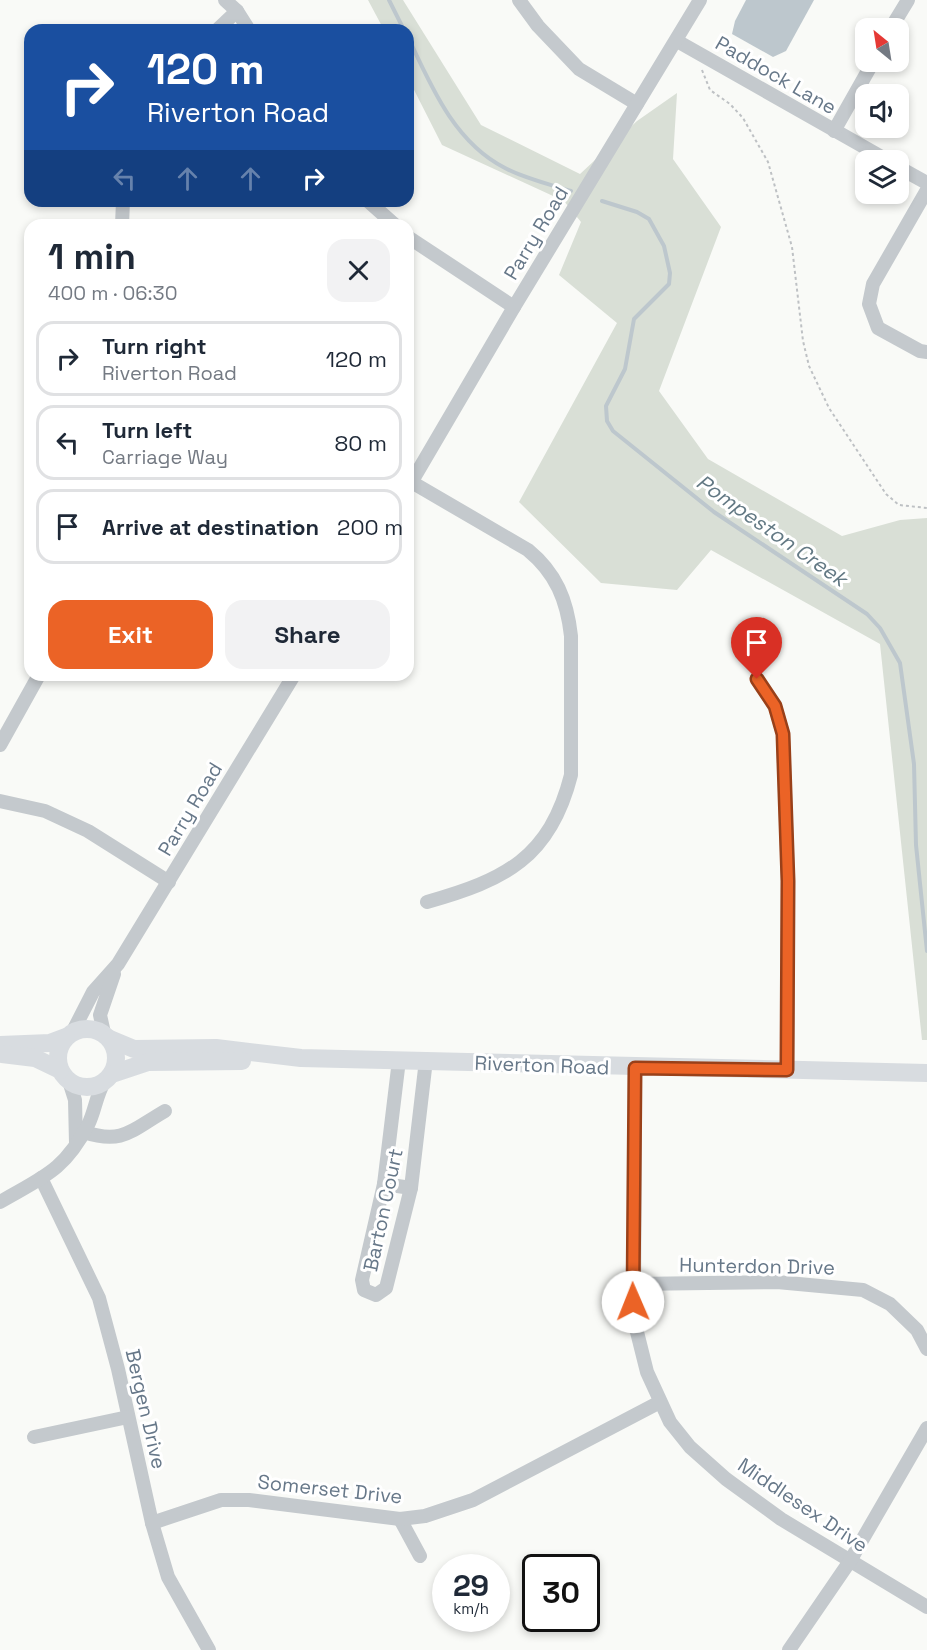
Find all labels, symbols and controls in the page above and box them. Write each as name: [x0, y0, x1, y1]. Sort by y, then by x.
north arrow: [855, 18, 909, 72]
map controls: [855, 18, 909, 204]
street label: Paddock Lane: [711, 30, 841, 120]
text: 120 m: [147, 43, 265, 96]
icon: right: [48, 48, 126, 126]
button: sound: [855, 84, 909, 138]
text: Riverton Road: [147, 95, 329, 130]
button: layers: [855, 150, 909, 204]
icon: left: [108, 162, 141, 195]
icon: ahead: [171, 162, 204, 195]
icon: ahead: [234, 162, 267, 195]
icon: right: [297, 162, 330, 195]
street label: Parry Road: [498, 181, 574, 285]
text: 1 min: [48, 234, 136, 280]
button: close: [327, 239, 390, 302]
text: 400 m · 06:30: [48, 280, 178, 306]
text: Turn right: [102, 332, 207, 360]
icon: right: [51, 342, 84, 375]
text: 120 m: [326, 345, 387, 373]
text: Riverton Road: [102, 360, 237, 386]
text: Turn left: [102, 416, 192, 444]
icon: left: [51, 426, 84, 459]
text: 80 m: [335, 429, 387, 457]
text: Carriage Way: [102, 444, 228, 470]
water label: Pompeston Creek: [691, 468, 855, 594]
icon: arrive: [51, 510, 84, 543]
text: Arrive at destination: [102, 513, 319, 541]
text: 200 m: [337, 513, 403, 541]
button: Exit: [48, 600, 213, 669]
button: Share: [225, 600, 390, 669]
pin: [731, 617, 782, 679]
icon: arrive: [740, 626, 773, 659]
street label: Parry Road: [152, 757, 228, 861]
street label: Riverton Road: [474, 1050, 610, 1080]
street label: Barton Court: [357, 1146, 409, 1274]
street label: Hunterdon Drive: [679, 1252, 835, 1280]
position arrow: [601, 1270, 665, 1334]
street label: Bergen Drive: [120, 1347, 172, 1471]
street label: Middlesex Drive: [733, 1452, 873, 1558]
street label: Somerset Drive: [256, 1468, 404, 1510]
speed limit sign: 30: [522, 1554, 600, 1632]
text: 29: [453, 1566, 489, 1605]
text: km/h: [453, 1599, 489, 1618]

